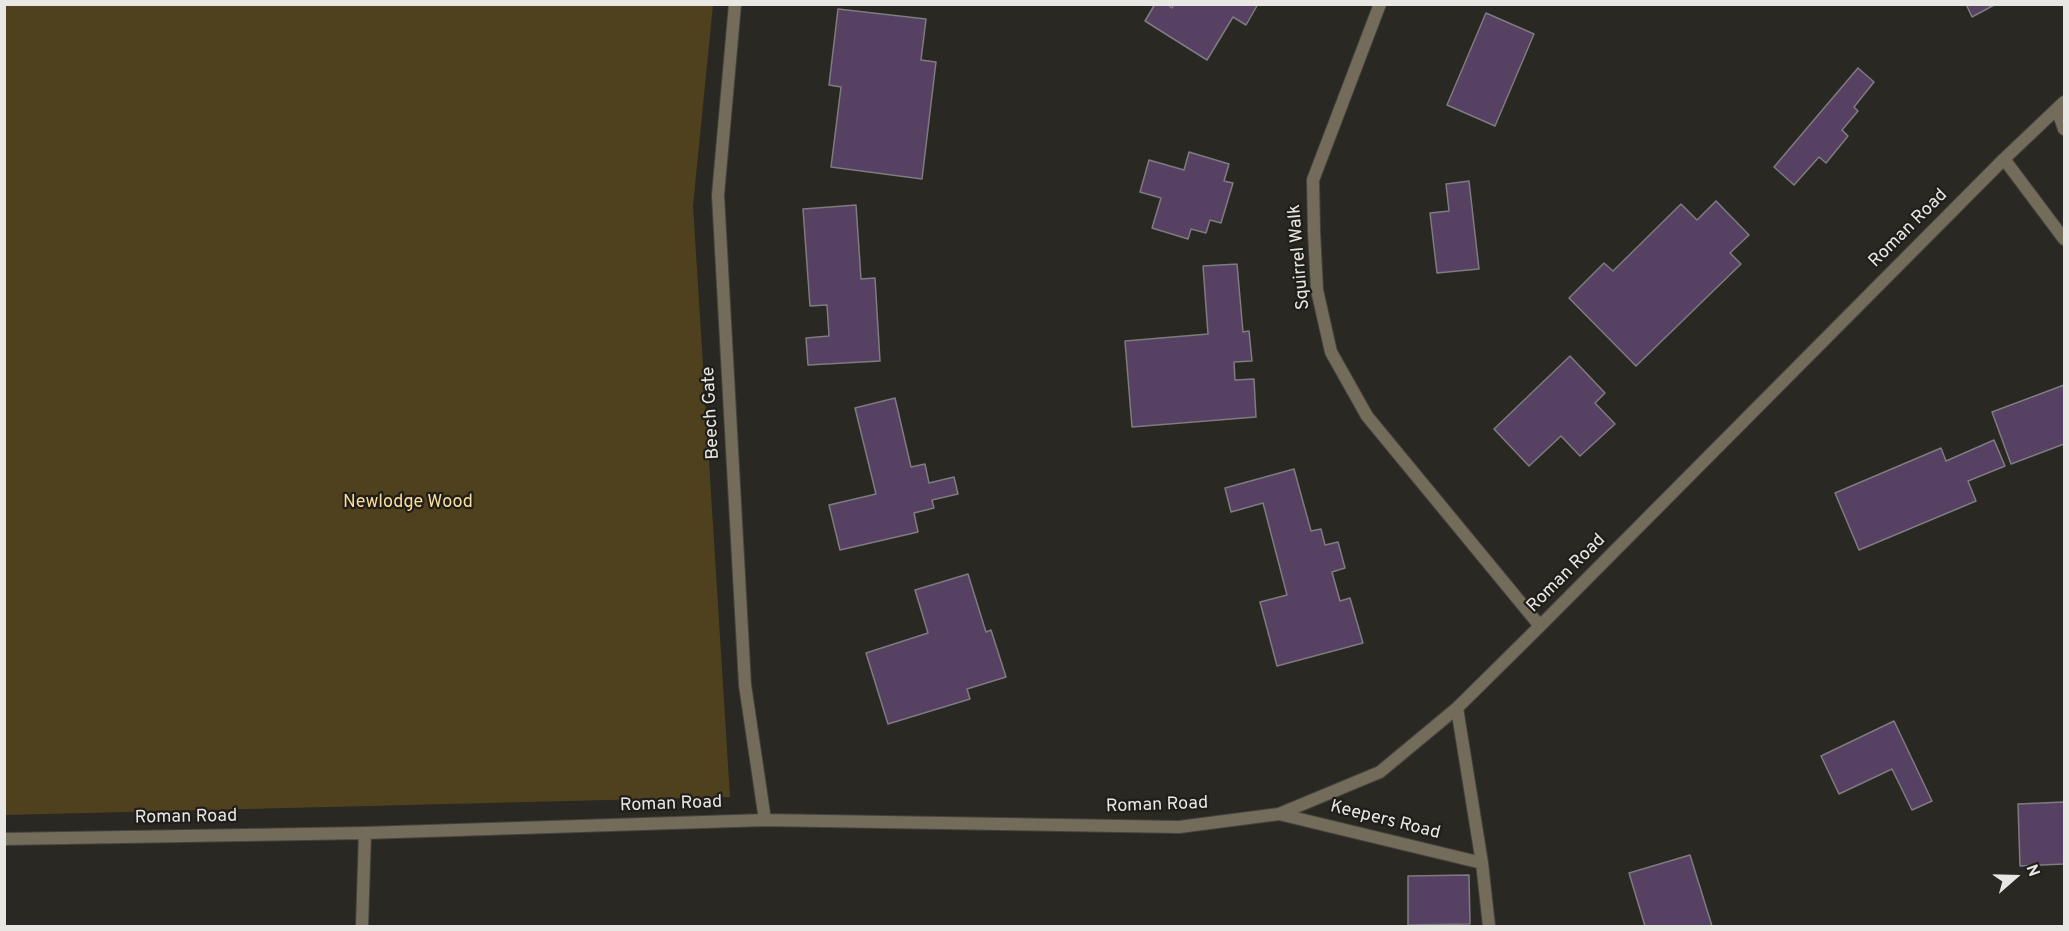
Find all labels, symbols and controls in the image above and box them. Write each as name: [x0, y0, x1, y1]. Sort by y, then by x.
street label: Roman Road: [1865, 185, 1953, 273]
street label: Squirrel Walk: [1285, 203, 1315, 311]
street label: Beech Gate: [699, 366, 725, 460]
park label: Newlodge Wood: [343, 492, 473, 514]
street label: Roman Road: [1523, 530, 1611, 618]
street label: Roman Road: [619, 792, 723, 818]
street label: Roman Road: [1105, 793, 1209, 819]
street label: Keepers Road: [1328, 797, 1442, 845]
street label: Roman Road: [135, 806, 237, 830]
north arrow: [1985, 847, 2045, 907]
text: N: [2021, 862, 2043, 880]

